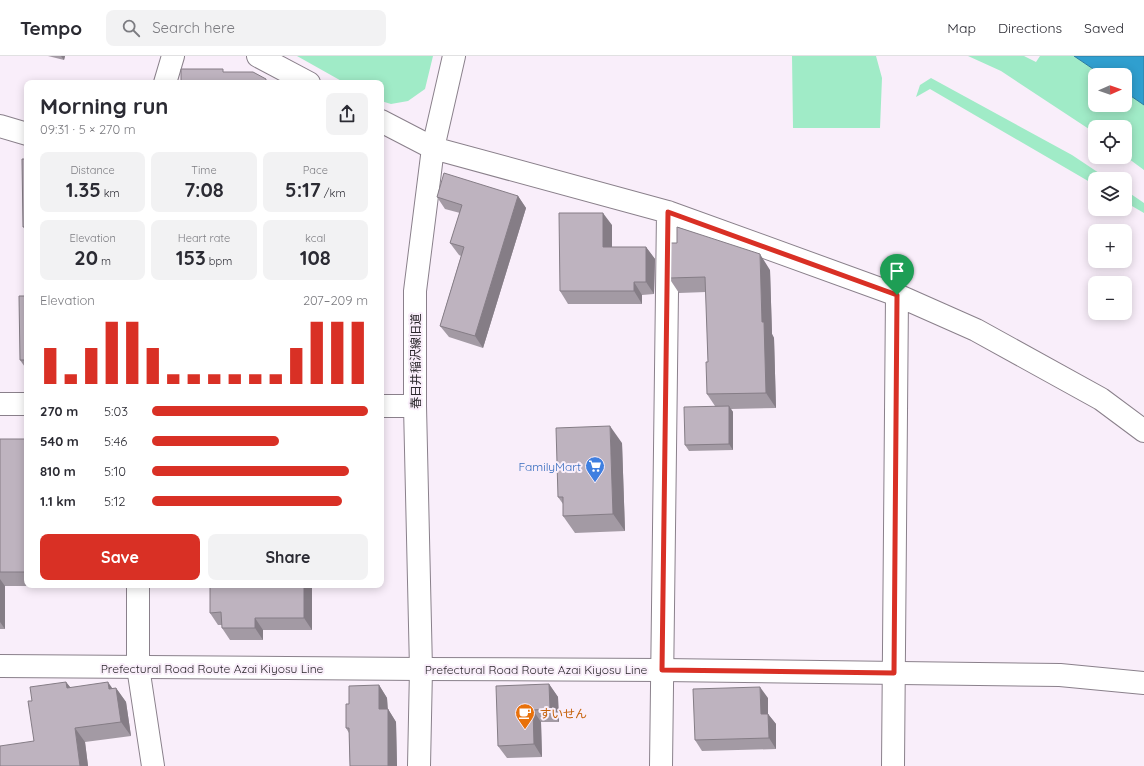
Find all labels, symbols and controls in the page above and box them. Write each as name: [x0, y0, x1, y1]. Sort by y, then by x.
search box: [106, 10, 386, 46]
text: Tempo: [20, 16, 82, 40]
icon: search: [120, 17, 142, 39]
text: Search here: [152, 18, 235, 37]
text: Map: [947, 19, 976, 37]
text: Directions: [998, 19, 1062, 37]
text: Saved: [1084, 19, 1124, 37]
north arrow: [1088, 68, 1132, 112]
map controls: [1088, 68, 1132, 320]
text: Morning run: [40, 92, 168, 120]
button: share: [326, 93, 368, 135]
button: locate: [1088, 120, 1132, 164]
text: 09:31 · 5 × 270 m: [40, 121, 136, 137]
text: Distance: [71, 163, 115, 177]
text: Time: [191, 163, 217, 177]
text: Pace: [303, 163, 328, 177]
button: layers: [1088, 172, 1132, 216]
text: 1.35: [66, 177, 101, 202]
text: 7:08: [184, 177, 224, 202]
text: 5:17: [285, 177, 321, 202]
text: km: [101, 186, 120, 200]
text: /km: [321, 186, 346, 200]
button: +: [1088, 224, 1132, 268]
text: Elevation: [69, 231, 116, 245]
text: Heart rate: [178, 231, 230, 245]
text: kcal: [305, 231, 326, 245]
text: 20: [74, 245, 98, 270]
text: 153: [176, 245, 206, 270]
text: 108: [300, 245, 331, 270]
text: m: [98, 254, 111, 268]
text: bpm: [206, 254, 232, 268]
pin: [880, 254, 914, 295]
icon: arrive: [886, 260, 908, 282]
button: −: [1088, 276, 1132, 320]
text: Elevation: [40, 292, 95, 308]
text: 207–209 m: [303, 292, 368, 308]
street label: 春日井稲沢線旧道: [408, 313, 423, 409]
text: 270 m: [40, 403, 78, 419]
text: 5:03: [104, 403, 128, 419]
text: 540 m: [40, 433, 79, 449]
text: 5:46: [104, 433, 127, 449]
supermarket icon: FamilyMart: [584, 455, 606, 483]
place label: FamilyMart: [518, 459, 581, 474]
text: 810 m: [40, 463, 76, 479]
text: 5:10: [104, 463, 126, 479]
text: 1.1 km: [40, 493, 76, 509]
text: 5:12: [104, 493, 126, 509]
button: Save: [40, 534, 200, 580]
button: Share: [208, 534, 368, 580]
street label: Prefectural Road Route Azai Kiyosu Line: [101, 661, 324, 676]
street label: Prefectural Road Route Azai Kiyosu Line: [425, 662, 648, 677]
cafe icon: すいせん: [514, 702, 536, 730]
place label: すいせん: [539, 706, 587, 721]

